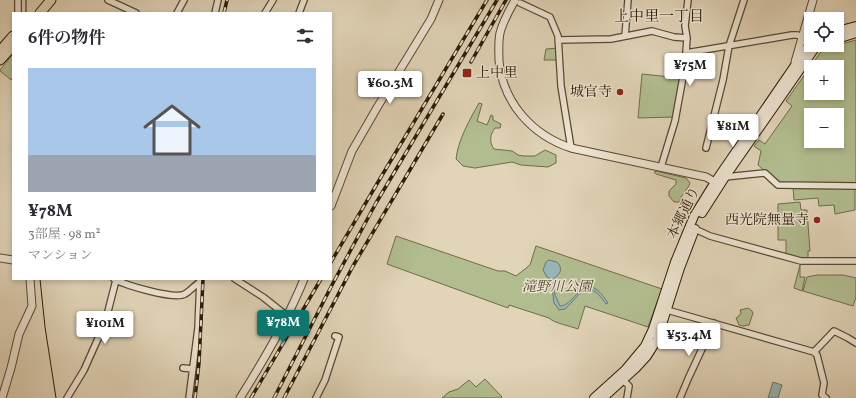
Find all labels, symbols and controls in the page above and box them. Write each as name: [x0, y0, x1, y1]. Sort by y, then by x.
district label: 上中里一丁目: [614, 7, 704, 28]
map controls: [804, 12, 844, 148]
button: locate: [804, 12, 844, 52]
icon: filters: [294, 25, 316, 47]
text: 6件の物件: [28, 27, 105, 50]
pin: ¥75M: [666, 53, 714, 87]
text: ¥75M: [673, 57, 707, 75]
button: +: [804, 60, 844, 100]
place label: 上中里: [476, 64, 518, 83]
marker: 上中里: [461, 67, 473, 79]
pin: ¥60.3M: [357, 71, 423, 105]
text: ¥60.3M: [367, 75, 413, 93]
place label: 城官寺: [570, 83, 612, 102]
marker: 城官寺: [615, 87, 625, 97]
icon: home: [136, 94, 208, 166]
button: −: [804, 108, 844, 148]
pin: ¥81M: [709, 114, 757, 148]
text: ¥81M: [716, 118, 750, 136]
street label: 本郷通り: [663, 184, 705, 242]
text: ¥78M: [28, 200, 72, 223]
place label: 西光院無量寺: [725, 211, 809, 230]
marker: 西光院無量寺: [812, 215, 822, 225]
text: 3部屋 · 98 m²: [28, 226, 101, 244]
text: マンション: [28, 247, 92, 265]
park label: 滝野川公園: [522, 278, 594, 297]
pin: ¥78M: [259, 310, 307, 344]
pin: ¥101M: [77, 311, 133, 345]
text: ¥78M: [266, 314, 300, 332]
text: ¥101M: [85, 315, 125, 333]
pin: ¥53.4M: [656, 323, 722, 357]
text: ¥53.4M: [666, 327, 712, 345]

